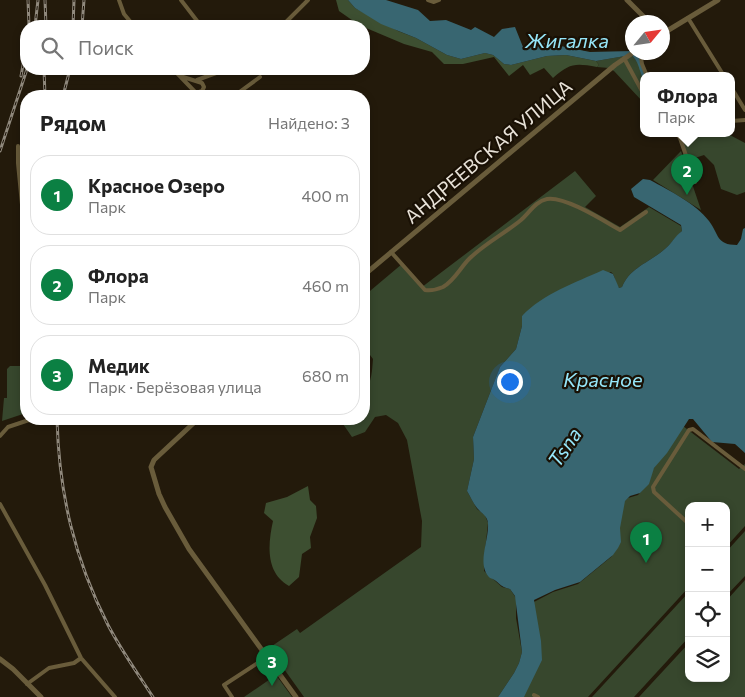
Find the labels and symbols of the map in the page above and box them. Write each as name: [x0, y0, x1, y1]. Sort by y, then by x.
north arrow: [625, 15, 670, 60]
water label: Жигалка: [524, 28, 609, 52]
street label: АНДРЕЕВСКАЯ УЛИЦА: [400, 74, 576, 228]
pin: 2: [671, 154, 703, 195]
water label: Красное: [563, 367, 643, 391]
your location: [497, 369, 523, 395]
water label: Tsna: [542, 423, 586, 471]
pin: 1: [630, 522, 662, 563]
pin: 3: [256, 645, 288, 686]

